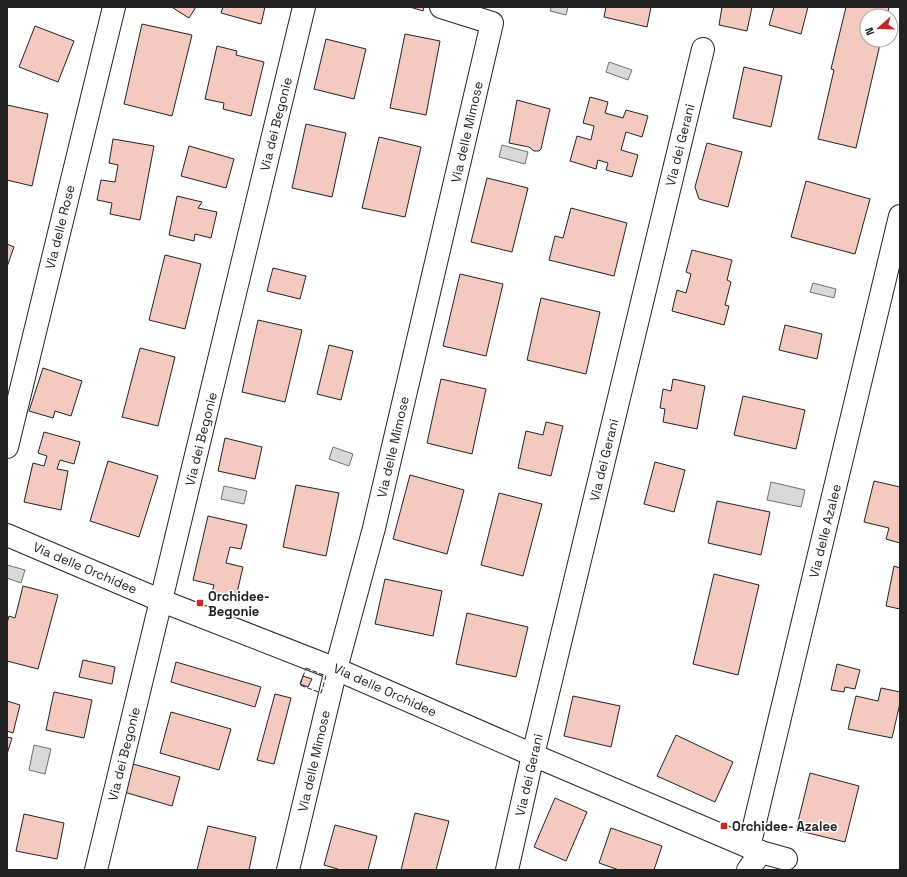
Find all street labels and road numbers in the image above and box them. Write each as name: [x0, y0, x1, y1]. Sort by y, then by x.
street label: Via dei Begonie: [256, 75, 296, 173]
street label: Via delle Mimose: [447, 80, 487, 184]
street label: Via dei Gerani: [662, 102, 698, 188]
street label: Via delle Rose: [41, 183, 79, 271]
street label: Via dei Begonie: [181, 390, 221, 488]
street label: Via delle Mimose: [373, 395, 413, 499]
street label: Via dei Gerani: [586, 417, 622, 503]
street label: Via delle Azalee: [805, 482, 845, 580]
street label: Via delle Orchidee: [30, 538, 140, 598]
street label: Via delle Orchidee: [331, 660, 439, 720]
street label: Via dei Begonie: [104, 705, 144, 803]
street label: Via delle Mimose: [294, 709, 334, 813]
street label: Via dei Gerani: [511, 732, 547, 818]

